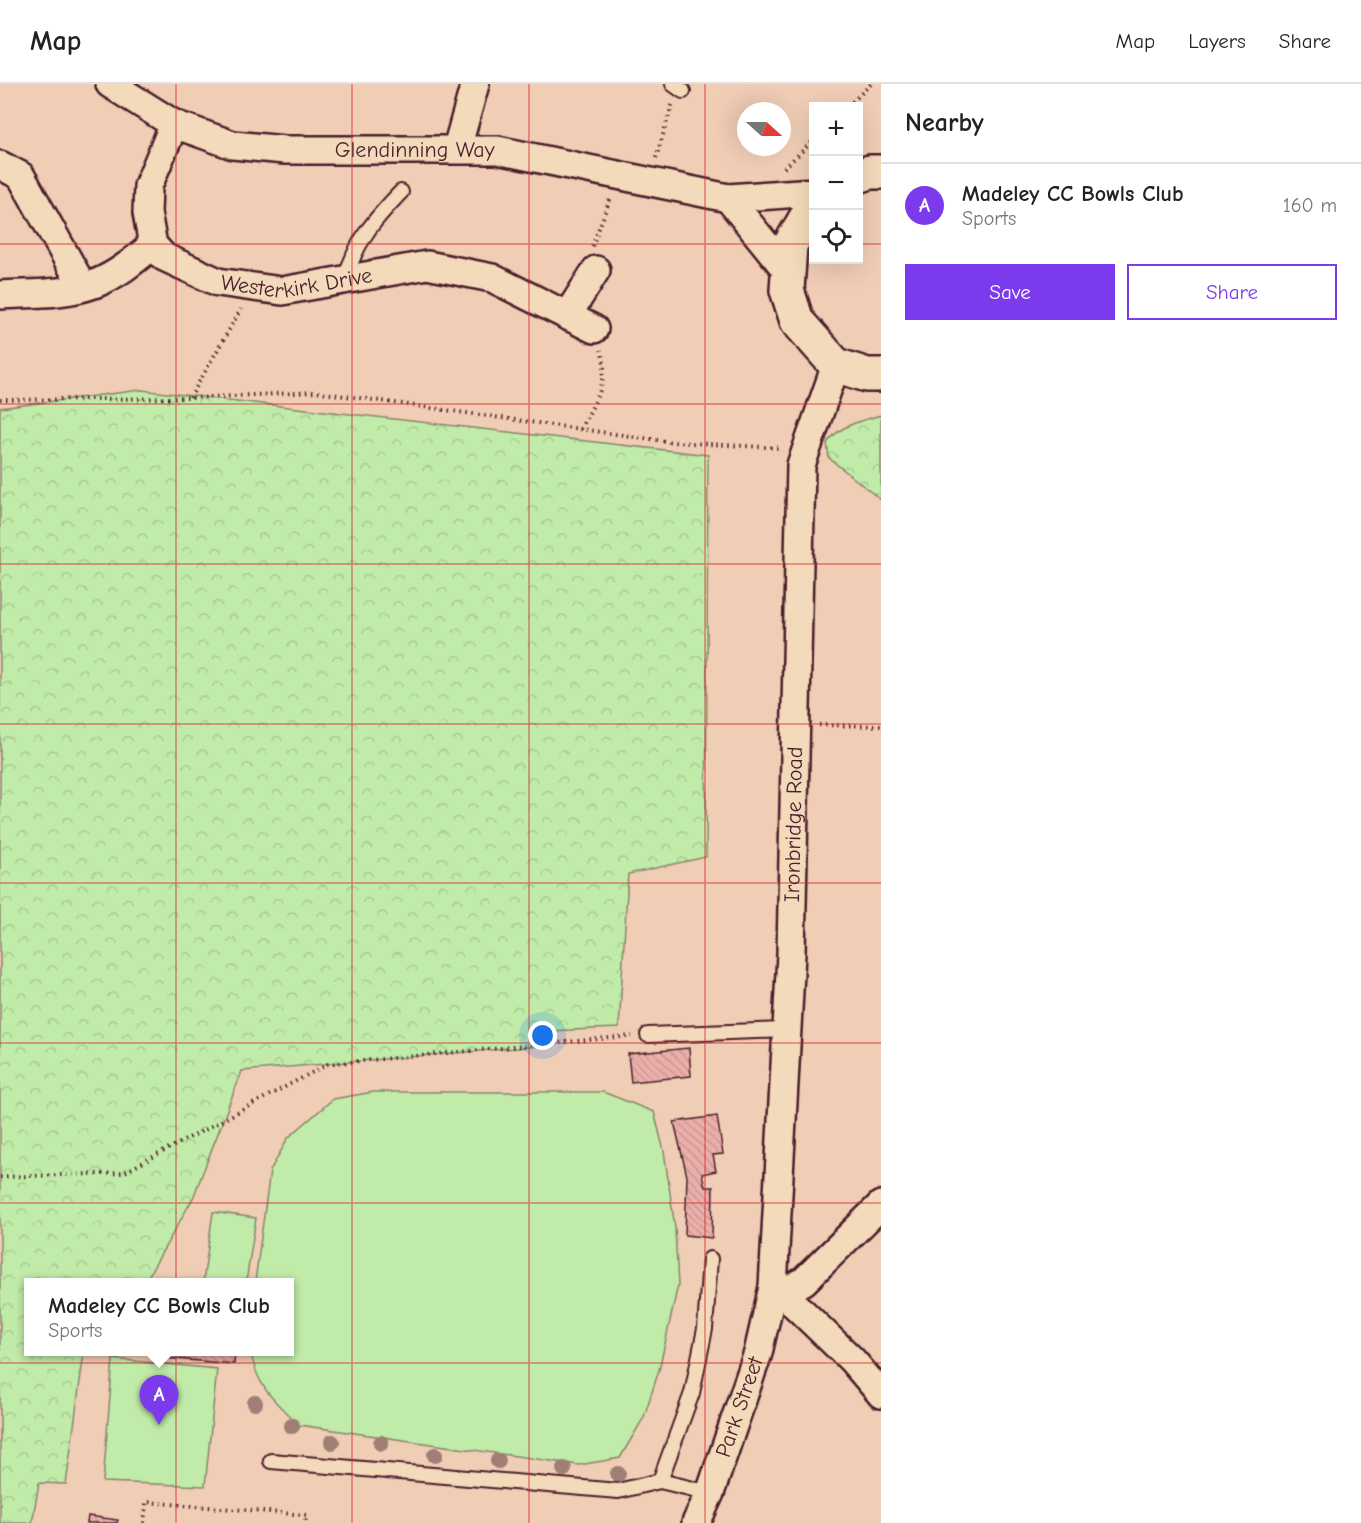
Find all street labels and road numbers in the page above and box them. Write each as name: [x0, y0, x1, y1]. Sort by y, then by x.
street label: Glendinning Way: [335, 137, 495, 163]
street label: Westerkirk Drive: [219, 262, 374, 304]
street label: Ironbridge Road: [779, 746, 808, 902]
street label: Park Street: [710, 1353, 769, 1461]

